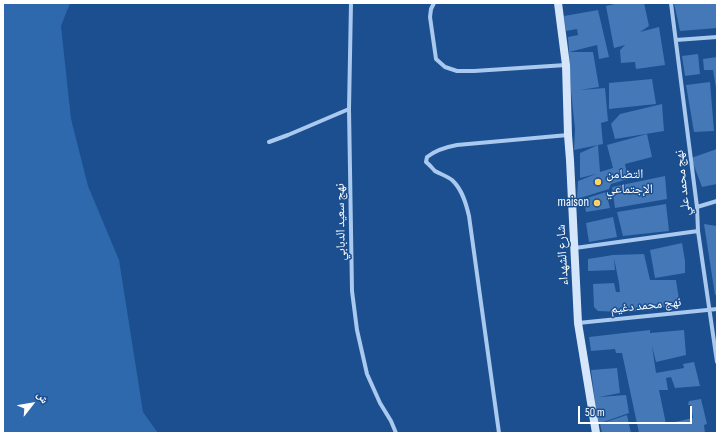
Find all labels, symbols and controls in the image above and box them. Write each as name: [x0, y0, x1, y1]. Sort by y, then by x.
street label: نهج محمد علي: [672, 149, 694, 217]
place label: التضامن الإجتماعي: [606, 167, 653, 198]
marker: التضامن الإجتماعي: [593, 177, 603, 187]
street label: نهج سعيد الدبابي: [333, 183, 349, 261]
place label: maison: [558, 195, 589, 211]
marker: maison: [592, 198, 602, 208]
street label: شارع الشهداء: [554, 224, 572, 286]
street label: نهج محمد دغيم: [610, 295, 682, 317]
north arrow: [12, 384, 52, 424]
text: ش: [34, 389, 51, 406]
scale bar: [580, 398, 694, 424]
text: 50 m: [585, 405, 605, 420]

